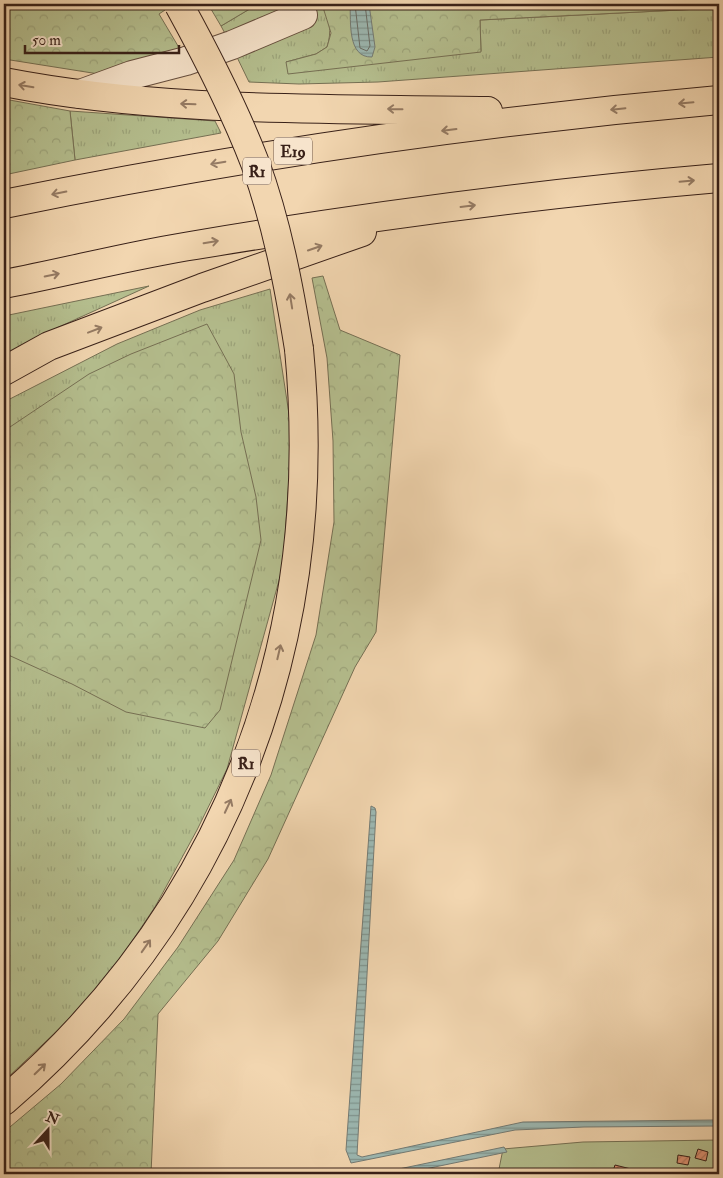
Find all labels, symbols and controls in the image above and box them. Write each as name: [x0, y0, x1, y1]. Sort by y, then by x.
scale bar: [25, 22, 179, 54]
text: 50 m: [32, 31, 61, 50]
one-way arrow: [19, 80, 35, 90]
one-way arrow: [679, 98, 695, 108]
one-way arrow: [180, 99, 196, 108]
one-way arrow: [387, 104, 404, 114]
one-way arrow: [611, 104, 627, 114]
one-way arrow: [441, 125, 457, 135]
road number: E19: [274, 138, 312, 164]
road number: R1: [243, 158, 271, 185]
one-way arrow: [211, 159, 227, 169]
one-way arrow: [679, 176, 695, 186]
one-way arrow: [51, 189, 67, 199]
one-way arrow: [460, 201, 476, 211]
one-way arrow: [202, 237, 218, 247]
one-way arrow: [306, 243, 322, 253]
one-way arrow: [43, 270, 59, 279]
one-way arrow: [286, 293, 296, 309]
one-way arrow: [86, 325, 102, 334]
one-way arrow: [275, 645, 284, 661]
road number: R1: [232, 750, 260, 776]
one-way arrow: [223, 799, 233, 814]
one-way arrow: [141, 940, 151, 954]
one-way arrow: [34, 1063, 46, 1075]
north arrow: [22, 1106, 72, 1156]
text: N: [43, 1108, 62, 1129]

